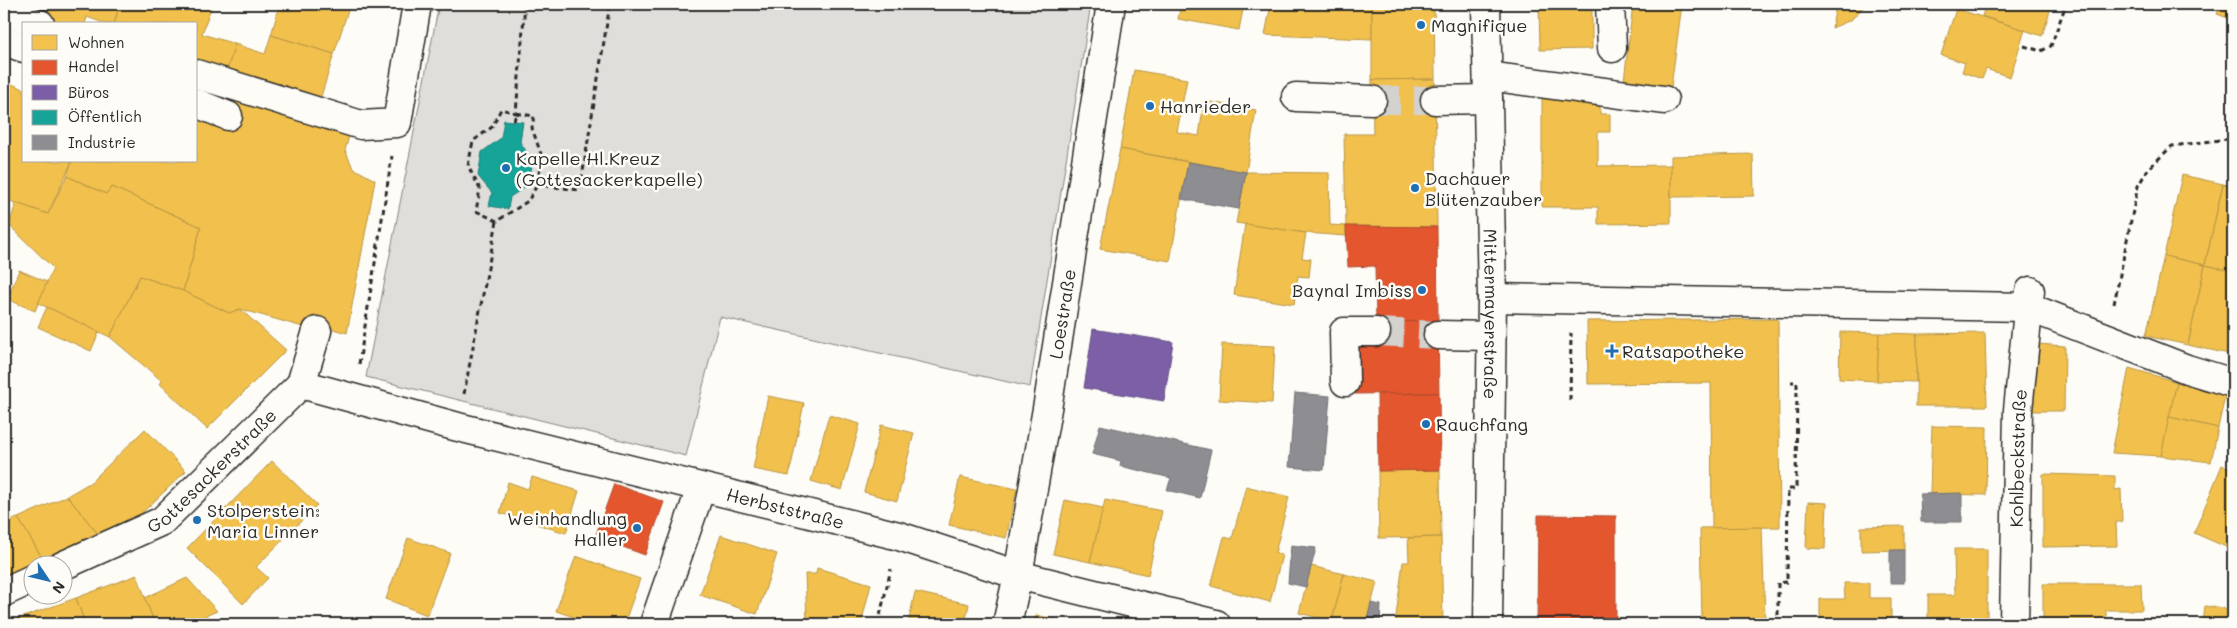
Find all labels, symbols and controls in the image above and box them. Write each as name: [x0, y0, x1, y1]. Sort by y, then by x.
place label: Magnifique: [1431, 13, 1528, 37]
marker: Magnifique: [1415, 19, 1427, 31]
legend: [22, 22, 198, 162]
text: Wohnen: [68, 32, 124, 52]
text: Handel: [68, 56, 119, 76]
text: Büros: [68, 82, 109, 102]
place label: Hanrieder: [1160, 94, 1251, 118]
marker: Hanrieder: [1144, 100, 1156, 112]
text: Öffentlich: [68, 106, 141, 126]
text: Industrie: [68, 132, 136, 152]
place label: Kapelle Hl.Kreuz (Gottesackerkapelle): [516, 146, 703, 191]
marker: Kapelle Hl.Kreuz (Gottesackerkapelle): [500, 162, 512, 174]
place label: Dachauer Blütenzauber: [1425, 166, 1542, 211]
marker: Dachauer Blütenzauber: [1409, 182, 1421, 194]
street label: Mittermayerstraße: [1479, 228, 1504, 399]
street label: Loestraße: [1043, 267, 1081, 361]
place label: Baynal Imbiss: [1292, 278, 1412, 302]
marker: Baynal Imbiss: [1416, 284, 1428, 296]
place label: Ratsapotheke: [1622, 339, 1744, 363]
marker: Ratsapotheke: [1606, 345, 1618, 357]
street label: Kohlbeckstraße: [2004, 388, 2032, 528]
street label: Gottesackerstraße: [143, 403, 281, 538]
place label: Rauchfang: [1436, 412, 1528, 436]
marker: Rauchfang: [1420, 418, 1432, 430]
street label: Herbststraße: [724, 482, 847, 534]
place label: Stolperstein: Maria Linner: [207, 498, 320, 543]
place label: Weinhandlung Haller: [507, 506, 627, 551]
marker: Stolperstein: Maria Linner: [191, 514, 203, 526]
marker: Weinhandlung Haller: [631, 522, 643, 534]
north arrow: [22, 556, 72, 606]
text: N: [48, 578, 70, 598]

